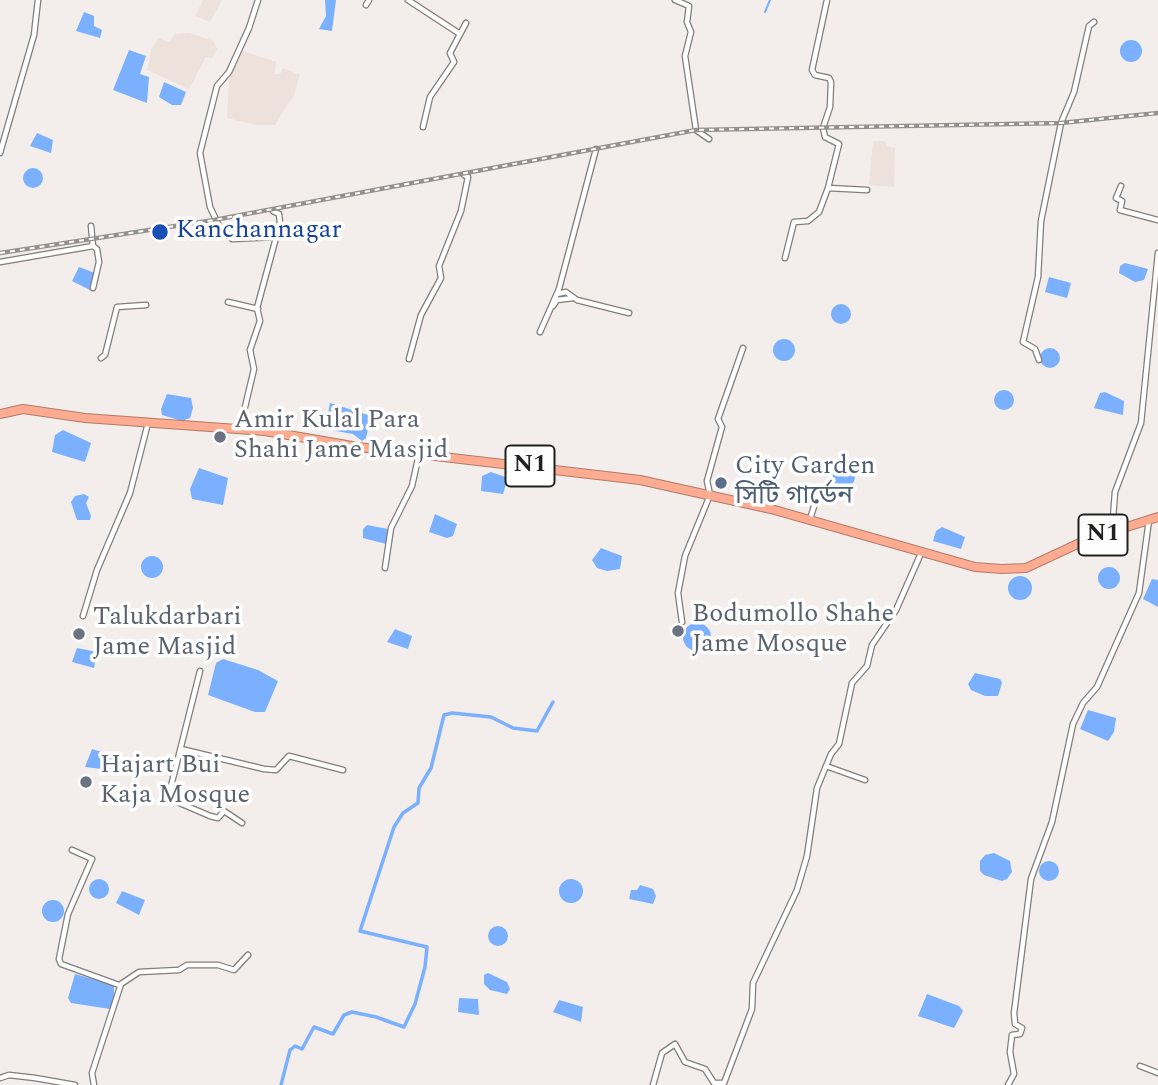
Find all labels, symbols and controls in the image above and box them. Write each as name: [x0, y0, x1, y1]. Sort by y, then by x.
place label: Kanchannagar: [176, 216, 342, 248]
marker: Kanchannagar: [150, 222, 170, 242]
place label: Amir Kulal Para Shahi Jame Masjid: [234, 406, 448, 467]
marker: Amir Kulal Para Shahi Jame Masjid: [212, 429, 228, 445]
road number: N1: [505, 446, 554, 486]
place label: City Garden সিটি গার্ডেন: [735, 452, 875, 514]
marker: City Garden সিটি গার্ডেন: [713, 475, 729, 491]
road number: N1: [1078, 514, 1128, 556]
place label: Bodumollo Shahe Jame Mosque: [692, 600, 894, 662]
place label: Talukdarbari Jame Masjid: [93, 603, 242, 664]
marker: Bodumollo Shahe Jame Mosque: [670, 623, 686, 639]
marker: Talukdarbari Jame Masjid: [71, 626, 87, 642]
place label: Hajart Bui Kaja Mosque: [100, 751, 250, 812]
marker: Hajart Bui Kaja Mosque: [78, 774, 94, 790]

